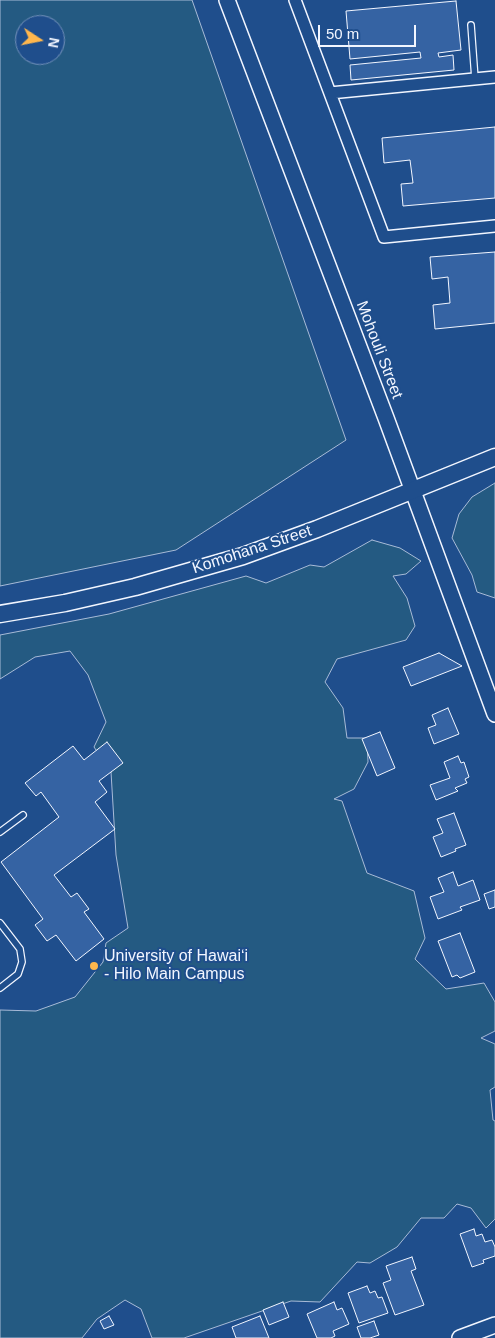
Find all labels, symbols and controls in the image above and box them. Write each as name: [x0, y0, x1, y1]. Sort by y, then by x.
north arrow: [15, 15, 65, 65]
scale bar: [320, 15, 418, 47]
text: 50 m: [326, 25, 359, 42]
text: N: [45, 36, 63, 49]
street label: Mohouli Street: [352, 298, 406, 402]
street label: Komohana Street: [190, 522, 314, 578]
place label: University of Hawaiʻi - Hilo Main Campus: [104, 947, 248, 985]
marker: University of Hawaiʻi - Hilo Main Campus: [88, 960, 100, 972]

